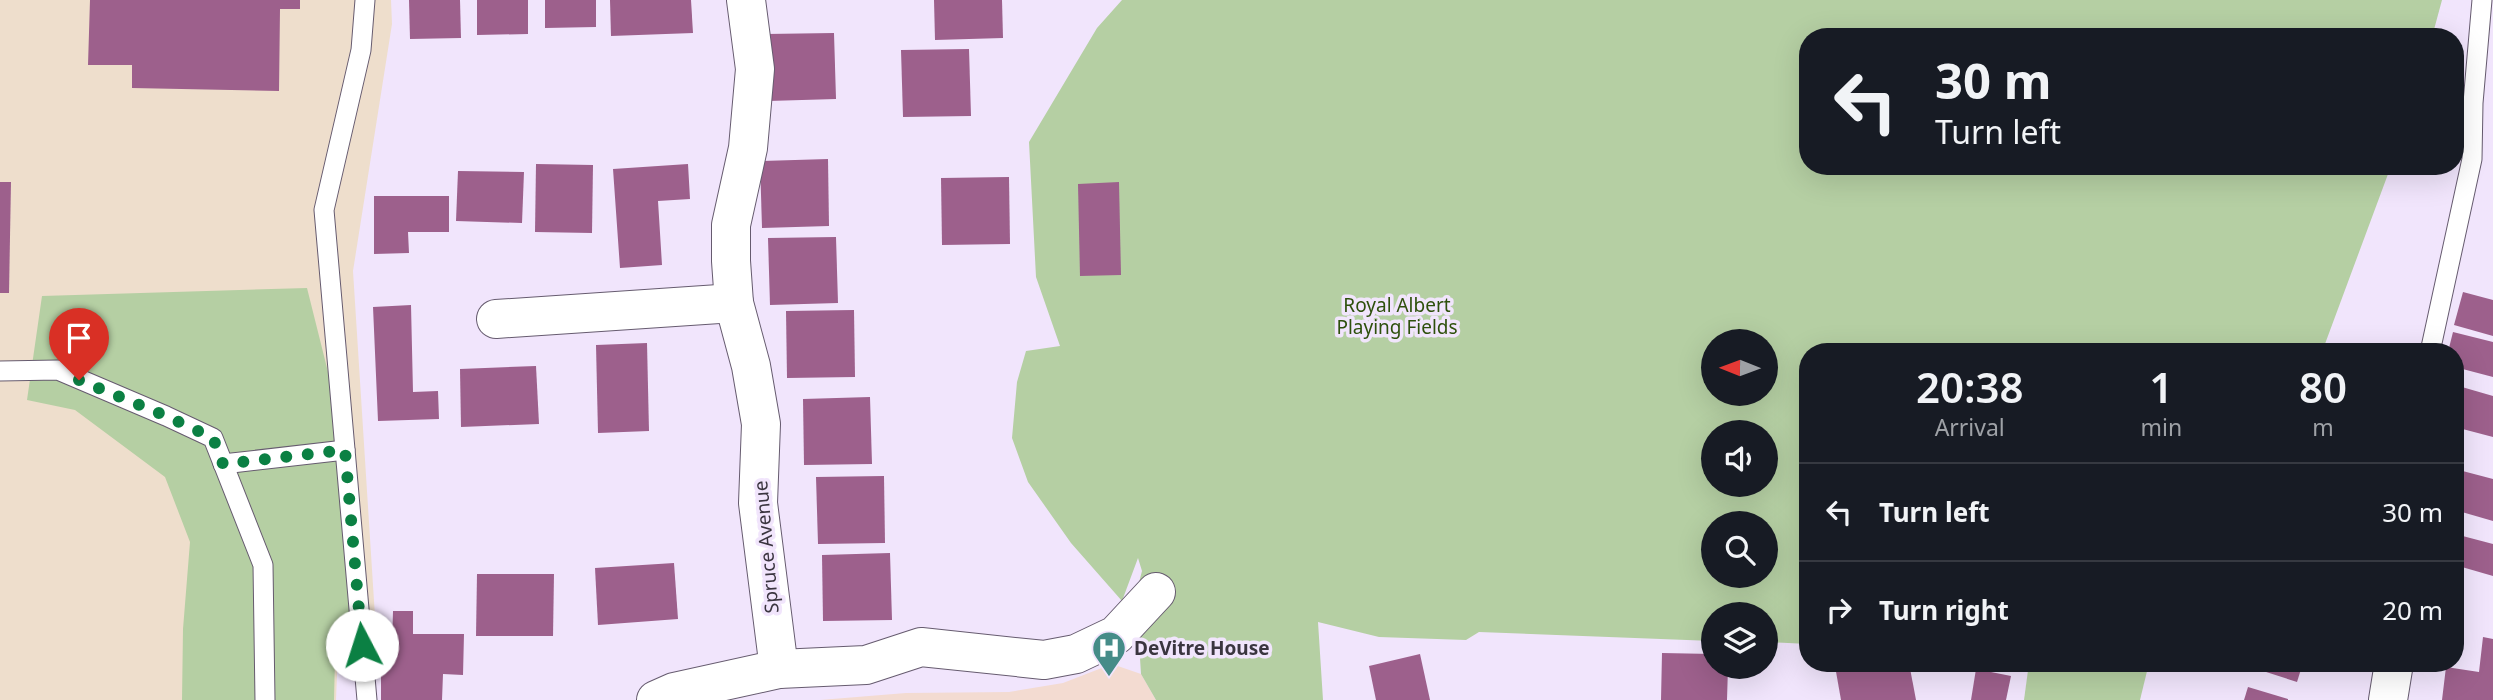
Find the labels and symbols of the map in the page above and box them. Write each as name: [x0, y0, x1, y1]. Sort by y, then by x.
park label: Royal Albert Playing Fields: [1336, 292, 1458, 340]
pin: [49, 308, 109, 380]
north arrow: [1701, 329, 1778, 406]
street label: Spruce Avenue: [747, 480, 785, 614]
position arrow: [325, 608, 399, 682]
hospital icon: DeVitre House: [1090, 629, 1128, 678]
place label: DeVitre House: [1134, 635, 1270, 661]

